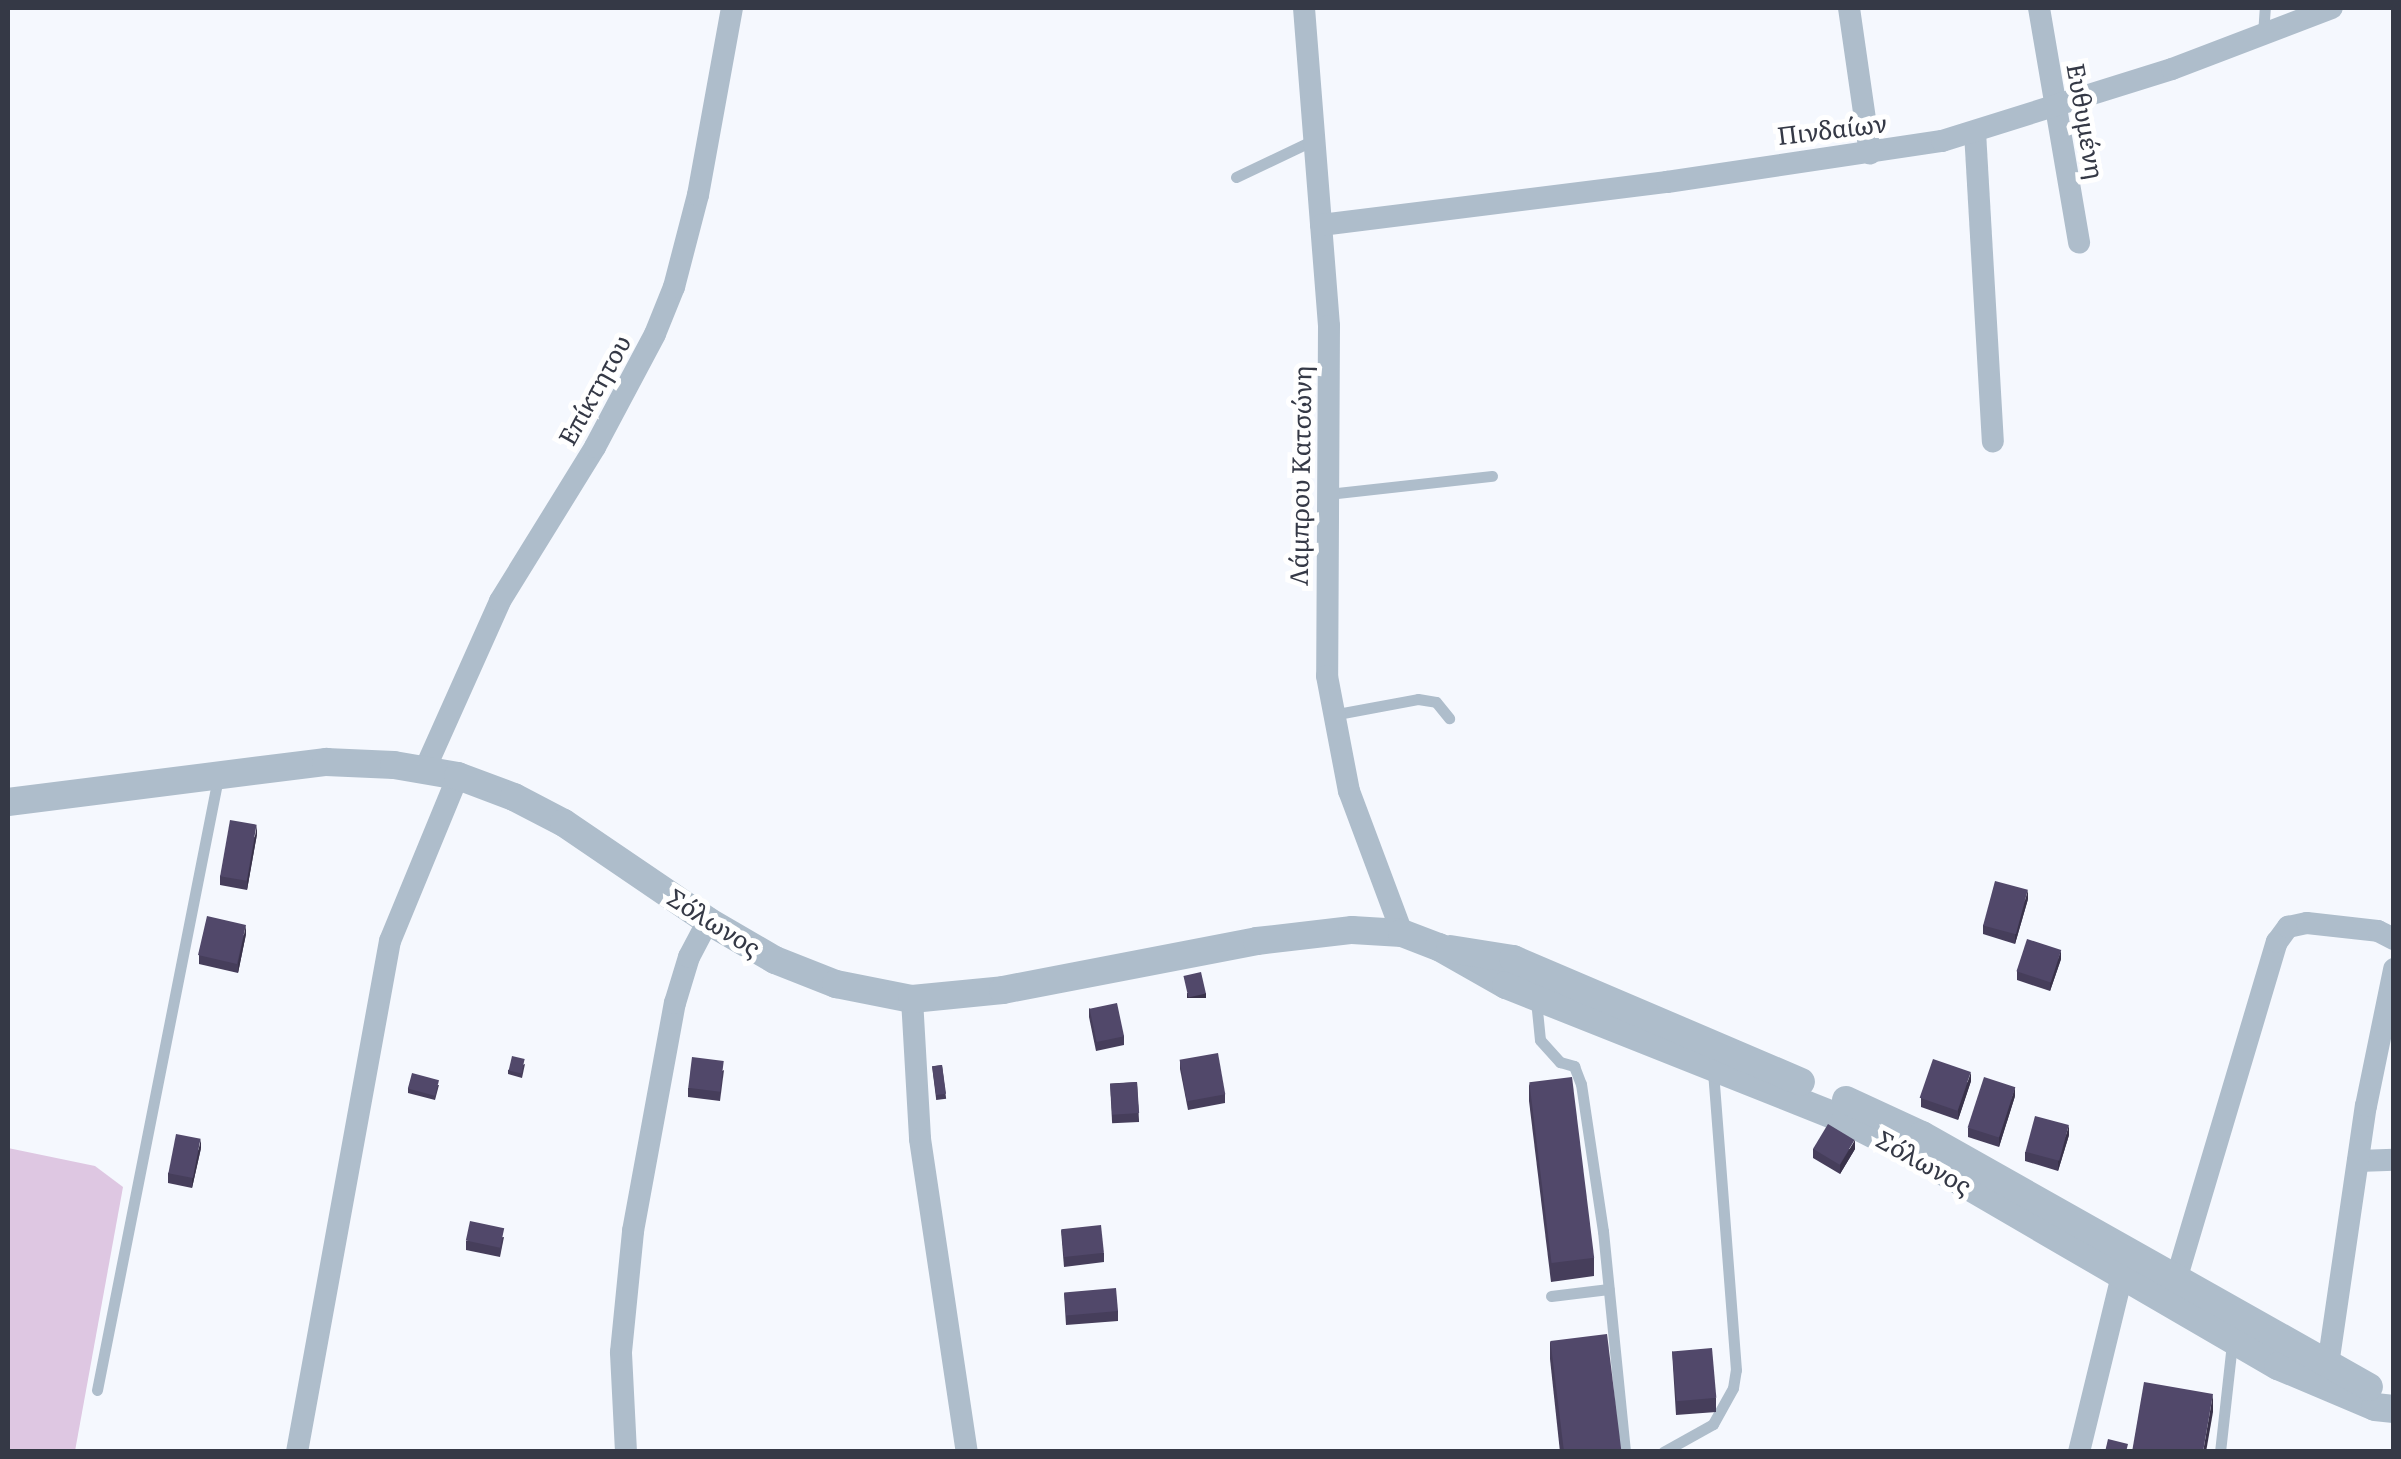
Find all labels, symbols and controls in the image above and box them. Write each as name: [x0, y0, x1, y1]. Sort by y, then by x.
street label: Ευθυμένη: [2061, 61, 2111, 181]
street label: Πινδαίων: [1775, 107, 1889, 151]
street label: Επίκτητου: [551, 330, 637, 450]
street label: Λάμπρου Κατσώνη: [1283, 366, 1317, 586]
street label: Σόλωνος: [662, 882, 766, 962]
street label: Σόλωνος: [1871, 1124, 1977, 1200]

